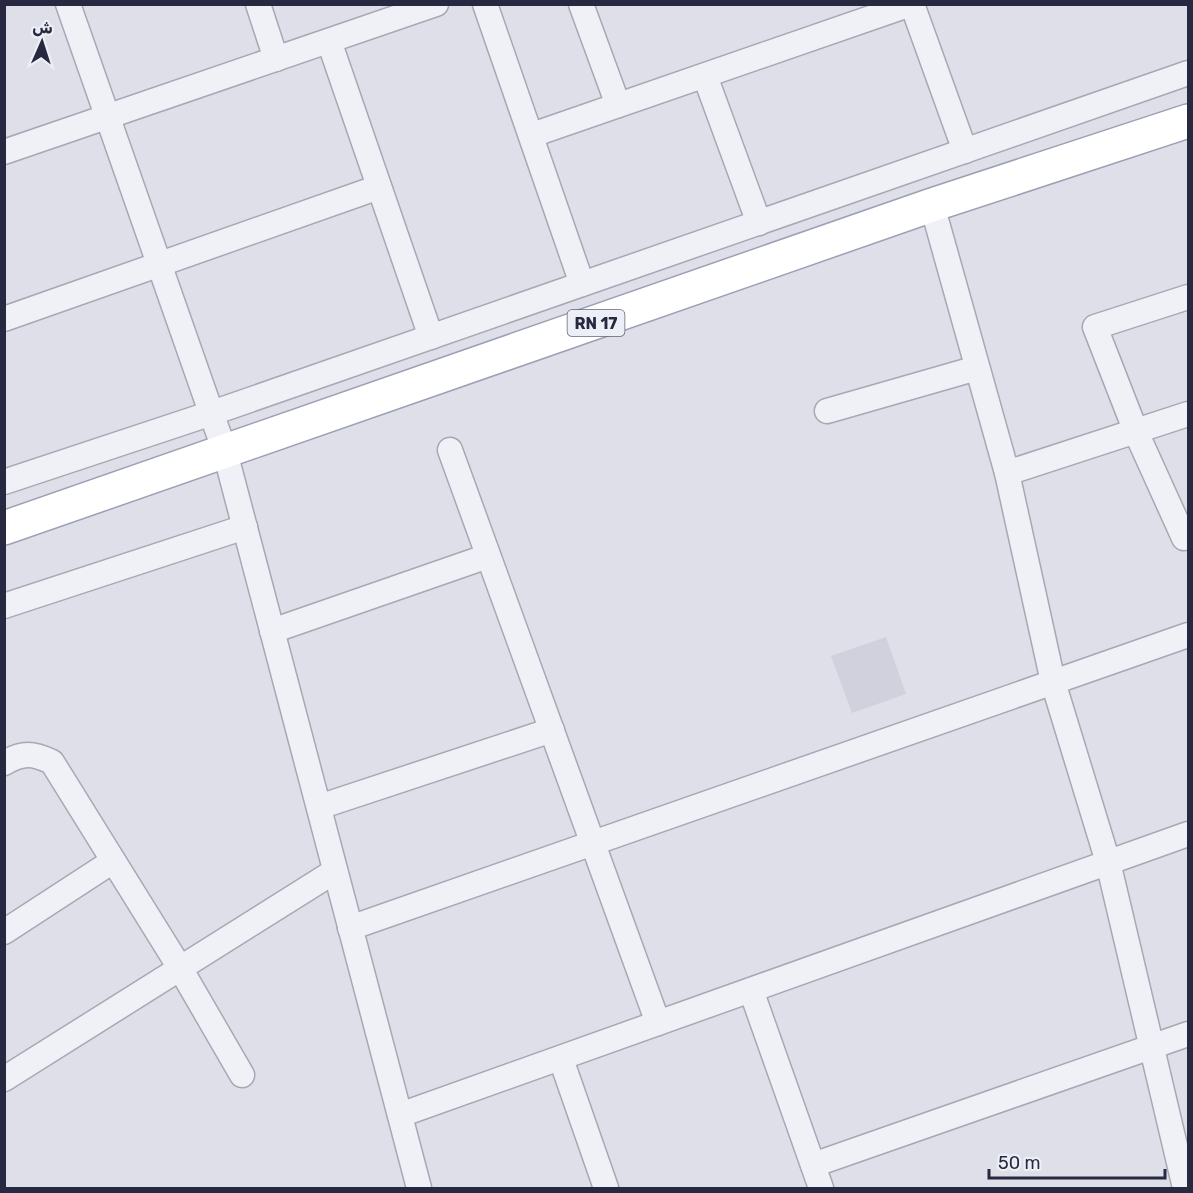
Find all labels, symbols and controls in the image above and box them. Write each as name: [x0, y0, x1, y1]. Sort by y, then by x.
north arrow: [12, 12, 72, 72]
text: ش: [32, 18, 53, 38]
road number: RN 17: [568, 310, 624, 336]
scale bar: [989, 1142, 1164, 1180]
text: 50 m: [998, 1152, 1041, 1174]

